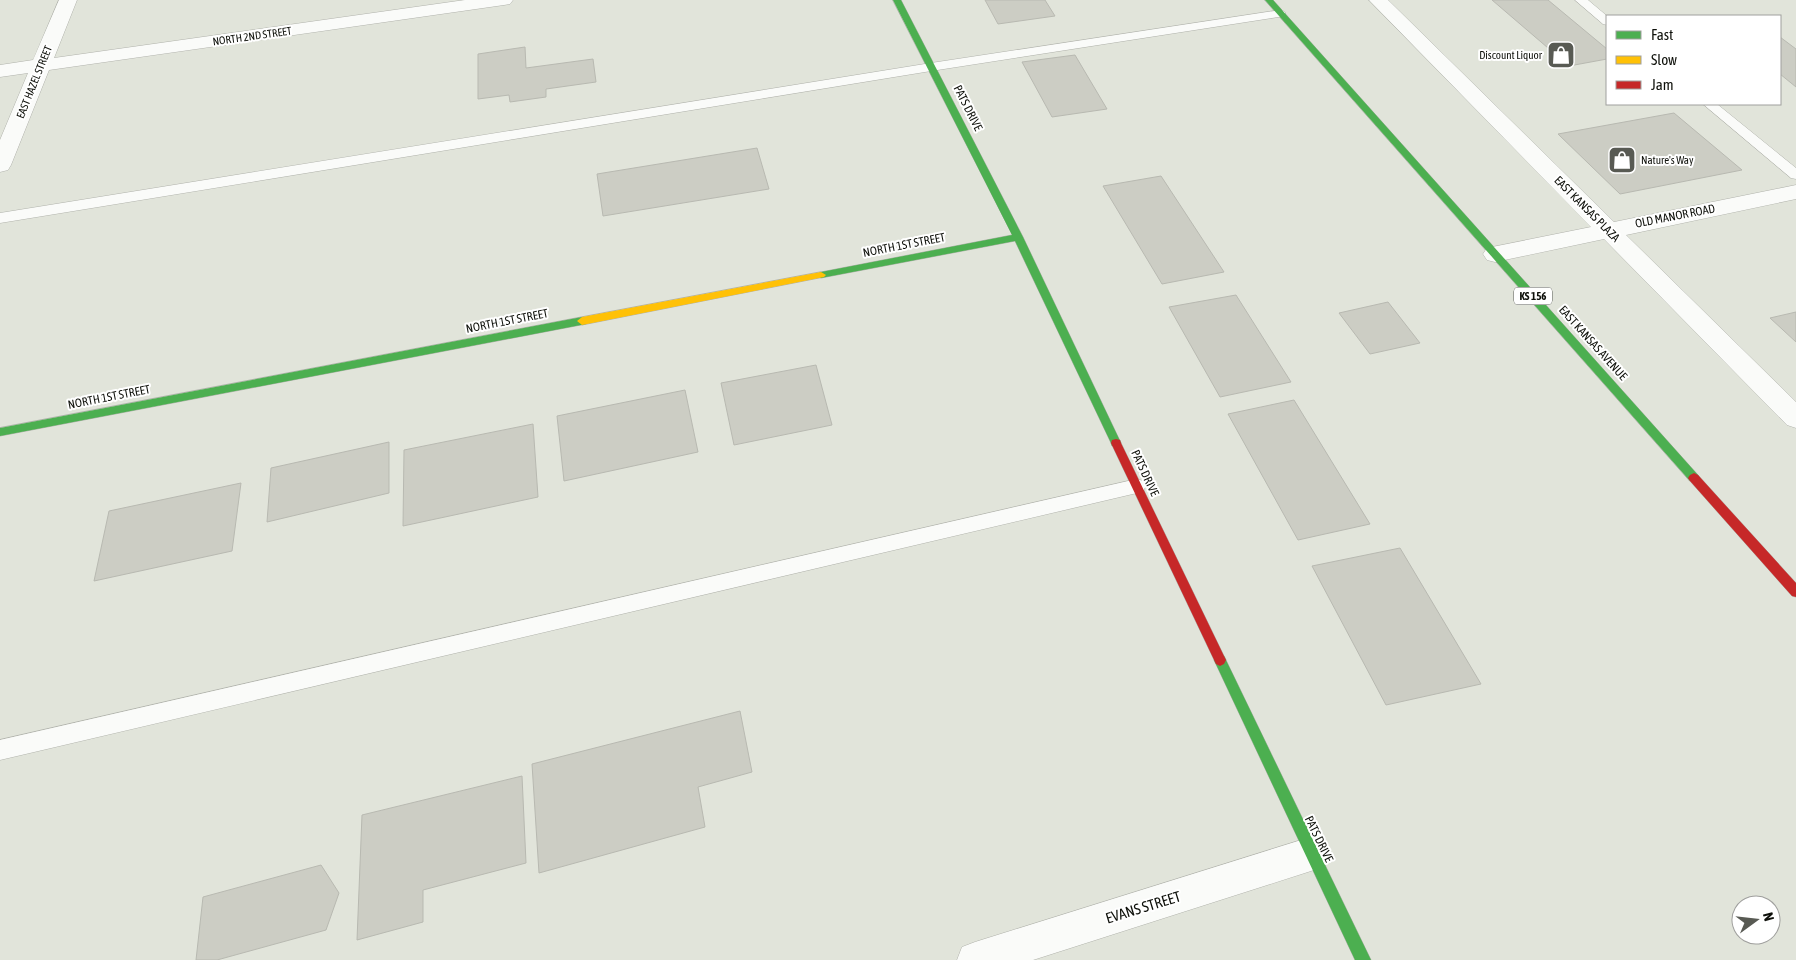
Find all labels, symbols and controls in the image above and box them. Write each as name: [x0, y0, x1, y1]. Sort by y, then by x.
legend: [1606, 15, 1781, 105]
street label: NORTH 2ND STREET: [212, 24, 292, 47]
text: Fast: [1651, 26, 1673, 43]
shop icon: Discount Liquor: [1546, 40, 1576, 70]
street label: EAST HAZEL STREET: [14, 44, 54, 120]
place label: Discount Liquor: [1479, 49, 1543, 61]
text: Slow: [1651, 51, 1677, 68]
text: Jam: [1651, 76, 1674, 93]
street label: PATS DRIVE: [951, 83, 985, 133]
shop icon: Nature's Way: [1607, 145, 1637, 175]
place label: Nature's Way: [1641, 154, 1694, 166]
street label: EAST KANSAS PLAZA: [1551, 173, 1623, 245]
street label: OLD MANOR ROAD: [1634, 201, 1716, 231]
street label: NORTH 1ST STREET: [862, 230, 947, 260]
road number: KS 156: [1514, 288, 1552, 304]
street label: EAST KANSAS AVENUE: [1556, 303, 1630, 383]
street label: NORTH 1ST STREET: [465, 306, 550, 336]
street label: NORTH 1ST STREET: [67, 382, 152, 412]
street label: PATS DRIVE: [1128, 448, 1162, 498]
street label: PATS DRIVE: [1302, 814, 1336, 864]
street label: EVANS STREET: [1103, 887, 1183, 926]
north arrow: [1731, 895, 1781, 945]
text: N: [1760, 911, 1777, 923]

